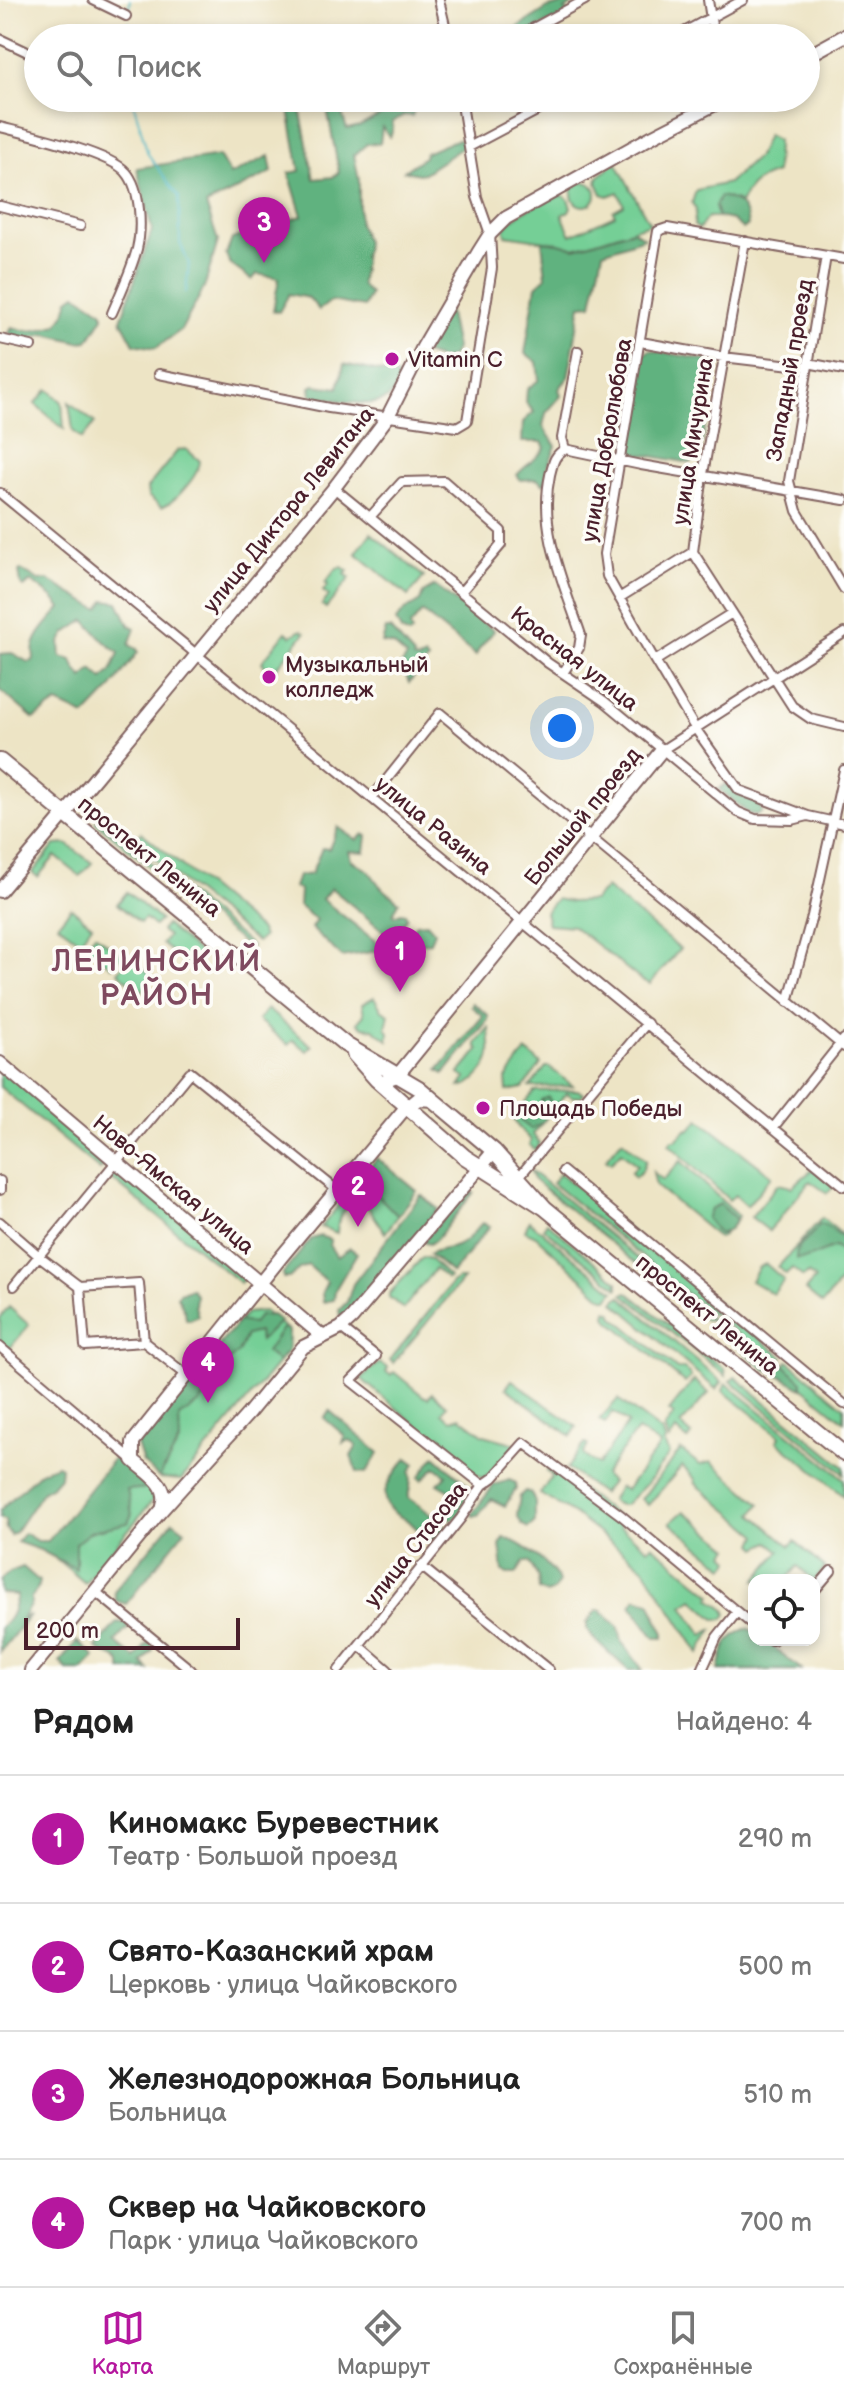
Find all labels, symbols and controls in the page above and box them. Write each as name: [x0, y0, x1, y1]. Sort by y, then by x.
search box: [24, 24, 820, 112]
icon: search: [52, 46, 96, 90]
text: Поиск: [116, 50, 202, 86]
pin: 3: [238, 197, 290, 263]
street label: Западный проезд: [761, 277, 820, 464]
street label: улица Добролюбова: [576, 336, 639, 544]
place label: Vitamin C: [408, 347, 503, 374]
marker: Vitamin C: [383, 350, 401, 368]
street label: улица Мичурина: [667, 356, 720, 527]
street label: улица Диктора Левитана: [198, 401, 381, 618]
street label: Красная улица: [505, 601, 643, 718]
place label: Музыкальный колледж: [285, 652, 429, 704]
marker: Музыкальный колледж: [260, 668, 278, 686]
your location: [542, 708, 582, 748]
street label: Большой проезд: [519, 743, 647, 891]
street label: улица Разина: [369, 771, 497, 881]
street label: проспект Ленина: [72, 791, 226, 923]
pin: 1: [374, 926, 426, 992]
district label: ЛЕНИНСКИЙ РАЙОН: [51, 942, 262, 1014]
place label: Площадь Победы: [499, 1096, 682, 1123]
marker: Площадь Победы: [474, 1099, 492, 1117]
street label: Ново-Ямская улица: [87, 1110, 259, 1261]
pin: 2: [332, 1161, 384, 1227]
street label: проспект Ленина: [630, 1249, 784, 1381]
pin: 4: [182, 1337, 234, 1403]
street label: улица Стасова: [359, 1477, 473, 1613]
map controls: [748, 1574, 820, 1646]
button: locate: [748, 1574, 820, 1646]
scale bar: [24, 1614, 240, 1650]
text: 200 m: [36, 1618, 99, 1645]
text: Рядом: [32, 1702, 134, 1743]
text: Найдено: 4: [676, 1707, 812, 1738]
text: Киномакс Буревестник: [108, 1806, 438, 1842]
text: 1: [53, 1824, 63, 1855]
text: 290 m: [738, 1824, 812, 1855]
text: Театр · Большой проезд: [108, 1842, 397, 1873]
text: Свято-Казанский храм: [108, 1934, 434, 1970]
text: 2: [50, 1952, 66, 1983]
text: 500 m: [738, 1952, 812, 1983]
text: Церковь · улица Чайковского: [108, 1970, 457, 2001]
text: Железнодорожная Больница: [108, 2062, 520, 2098]
text: 3: [50, 2080, 66, 2111]
text: 510 m: [743, 2080, 812, 2111]
text: Больница: [108, 2098, 227, 2129]
text: Сквер на Чайковского: [108, 2190, 426, 2226]
text: 4: [50, 2208, 66, 2239]
text: 700 m: [740, 2208, 812, 2239]
text: Парк · улица Чайковского: [108, 2226, 418, 2257]
tab: Карта: [92, 2306, 154, 2381]
tab: Маршрут: [337, 2306, 430, 2381]
tab: Сохранённые: [613, 2306, 752, 2381]

